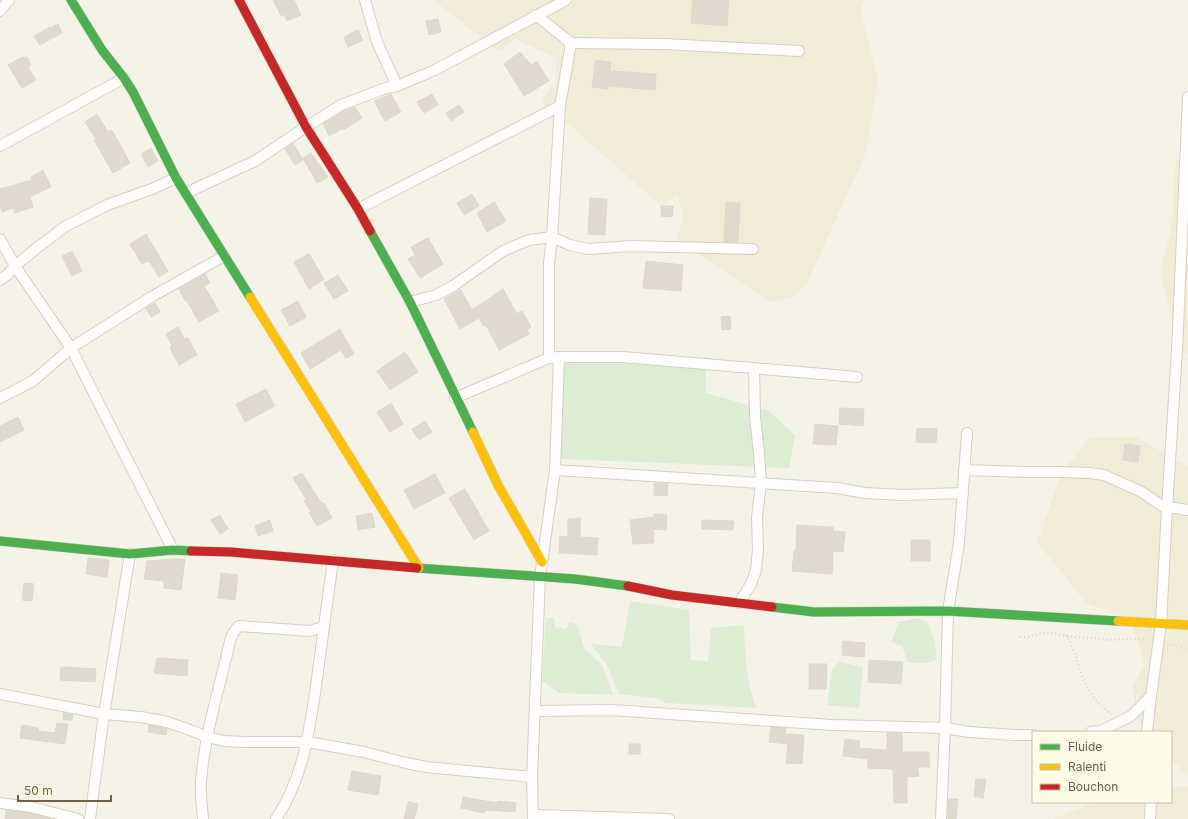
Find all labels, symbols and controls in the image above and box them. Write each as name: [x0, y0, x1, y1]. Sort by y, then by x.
legend: [1032, 731, 1172, 803]
text: Fluide: [1068, 739, 1102, 754]
text: Ralenti: [1068, 759, 1106, 774]
scale bar: [18, 777, 111, 803]
text: Bouchon: [1068, 779, 1118, 794]
text: 50 m: [24, 783, 53, 798]

